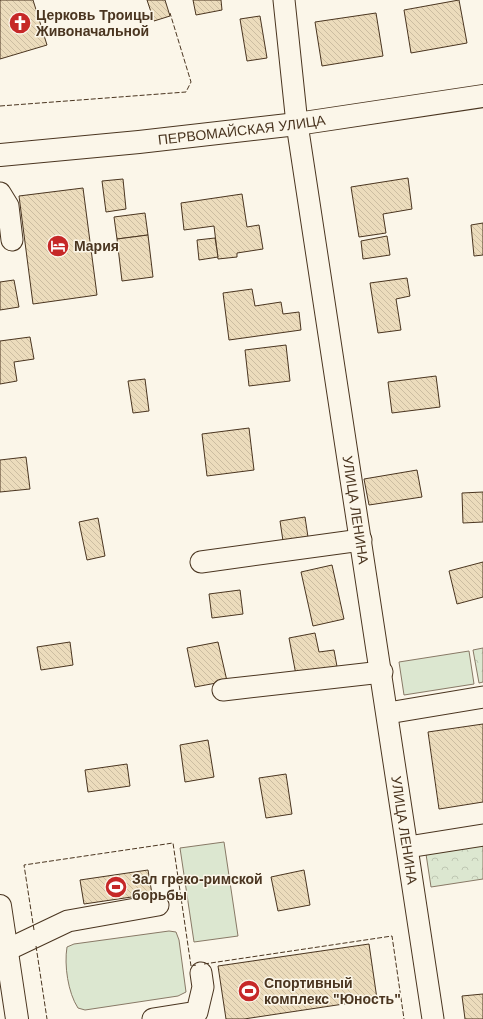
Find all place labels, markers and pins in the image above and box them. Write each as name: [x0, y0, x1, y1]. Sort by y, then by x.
place label: Церковь Троицы Живоначальной: [35, 7, 154, 39]
church icon: Церковь Троицы Живоначальной: [7, 10, 33, 36]
hotel icon: Мария: [45, 233, 71, 259]
place label: Мария: [74, 238, 119, 254]
place label: Зал греко-римской борьбы: [132, 871, 263, 903]
sports icon: Зал греко-римской борьбы: [103, 874, 129, 900]
place label: Спортивный комплекс "Юность": [264, 975, 401, 1007]
sports icon: Спортивный комплекс "Юность": [236, 978, 262, 1004]

